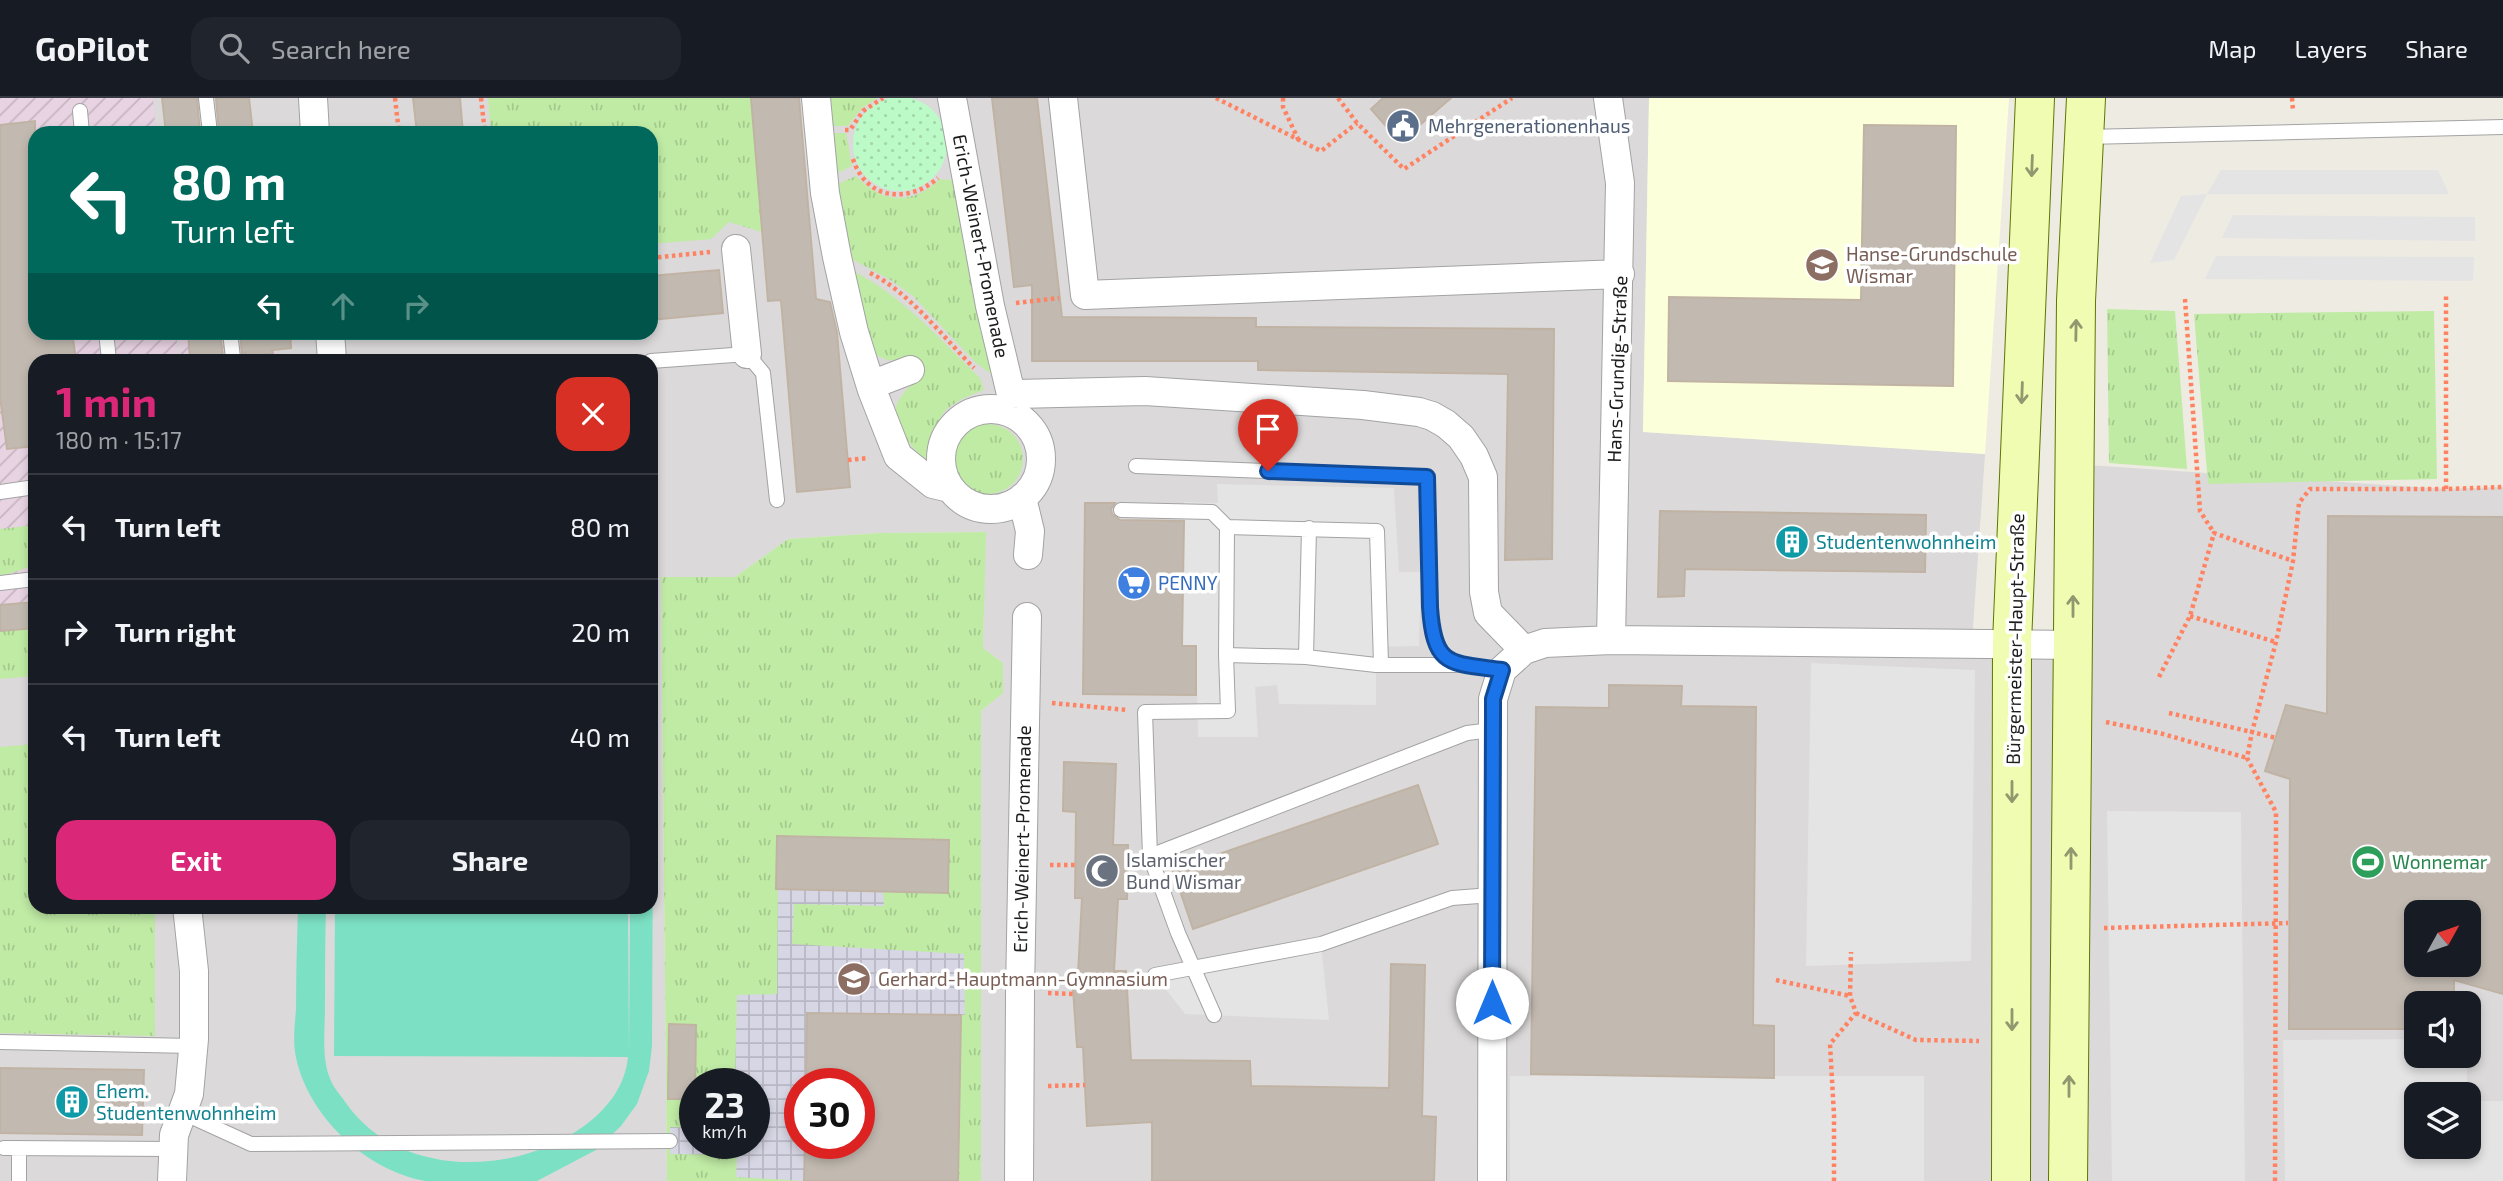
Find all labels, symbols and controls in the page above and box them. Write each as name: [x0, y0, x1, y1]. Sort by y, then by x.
search box: [191, 17, 681, 80]
text: GoPilot: [35, 28, 149, 68]
icon: search: [215, 29, 253, 67]
text: Search here: [271, 33, 411, 64]
text: Map: [2208, 34, 2256, 63]
text: Layers: [2294, 34, 2367, 63]
text: Share: [2405, 34, 2468, 63]
public building icon: Mehrgenerationenhaus: [1384, 107, 1422, 145]
place label: Mehrgenerationenhaus: [1428, 114, 1630, 137]
street label: Erich-Weinert-Promenade: [948, 132, 1014, 360]
text: 80 m: [171, 151, 286, 210]
icon: left: [56, 154, 147, 245]
one-way arrow: [2026, 154, 2039, 177]
text: Turn left: [171, 211, 295, 249]
place label: Hanse-Grundschule Wismar: [1846, 242, 2018, 287]
school or university icon: Hanse-Grundschule Wismar: [1803, 246, 1841, 284]
street label: Hans-Grundig-Straße: [1602, 275, 1631, 463]
icon: left: [251, 287, 289, 325]
icon: ahead: [324, 287, 362, 325]
icon: right: [397, 287, 435, 325]
one-way arrow: [2069, 319, 2082, 342]
text: 1 min: [56, 375, 157, 425]
button: close: [556, 377, 630, 451]
one-way arrow: [2016, 382, 2029, 405]
pin: [1238, 399, 1298, 471]
icon: arrive: [1249, 410, 1287, 448]
text: 180 m · 15:17: [56, 426, 182, 454]
icon: left: [56, 508, 94, 546]
text: Turn left: [115, 511, 221, 542]
text: 80 m: [570, 511, 630, 542]
street label: Bürgermeister-Haupt-Straße: [2001, 513, 2028, 765]
building icon: Studentenwohnheim: [1773, 523, 1811, 561]
place label: Studentenwohnheim: [1816, 530, 1996, 553]
supermarket icon: PENNY: [1115, 564, 1153, 602]
place label: PENNY: [1158, 571, 1218, 594]
one-way arrow: [2066, 595, 2080, 618]
icon: right: [56, 613, 94, 651]
text: Turn right: [115, 616, 236, 647]
text: 20 m: [571, 616, 630, 647]
icon: left: [56, 718, 94, 756]
text: Turn left: [115, 721, 221, 752]
text: 40 m: [570, 721, 630, 752]
street label: Erich-Weinert-Promenade: [1008, 725, 1035, 953]
one-way arrow: [2005, 781, 2019, 804]
button: Exit: [56, 820, 336, 900]
button: Share: [350, 820, 630, 900]
sports icon: Wonnemar: [2349, 843, 2387, 881]
one-way arrow: [2064, 847, 2078, 870]
place label: Islamischer Bund Wismar: [1126, 848, 1242, 893]
place label: Wonnemar: [2392, 850, 2488, 873]
mosque icon: Islamischer Bund Wismar: [1083, 852, 1121, 890]
north arrow: [2404, 900, 2482, 976]
map controls: [2404, 900, 2481, 1159]
school or university icon: Gerhard-Hauptmann-Gymnasium: [835, 960, 873, 998]
position arrow: [1455, 966, 1529, 1040]
place label: Gerhard-Hauptmann-Gymnasium: [878, 967, 1168, 990]
button: sound: [2404, 991, 2481, 1068]
one-way arrow: [2005, 1008, 2019, 1031]
speed limit sign: 30: [784, 1068, 875, 1159]
one-way arrow: [2062, 1075, 2076, 1098]
place label: Ehem. Studentenwohnheim: [96, 1079, 276, 1124]
button: layers: [2404, 1082, 2481, 1159]
building icon: Ehem. Studentenwohnheim: [53, 1083, 91, 1121]
text: 23: [704, 1083, 745, 1125]
text: km/h: [702, 1120, 747, 1142]

